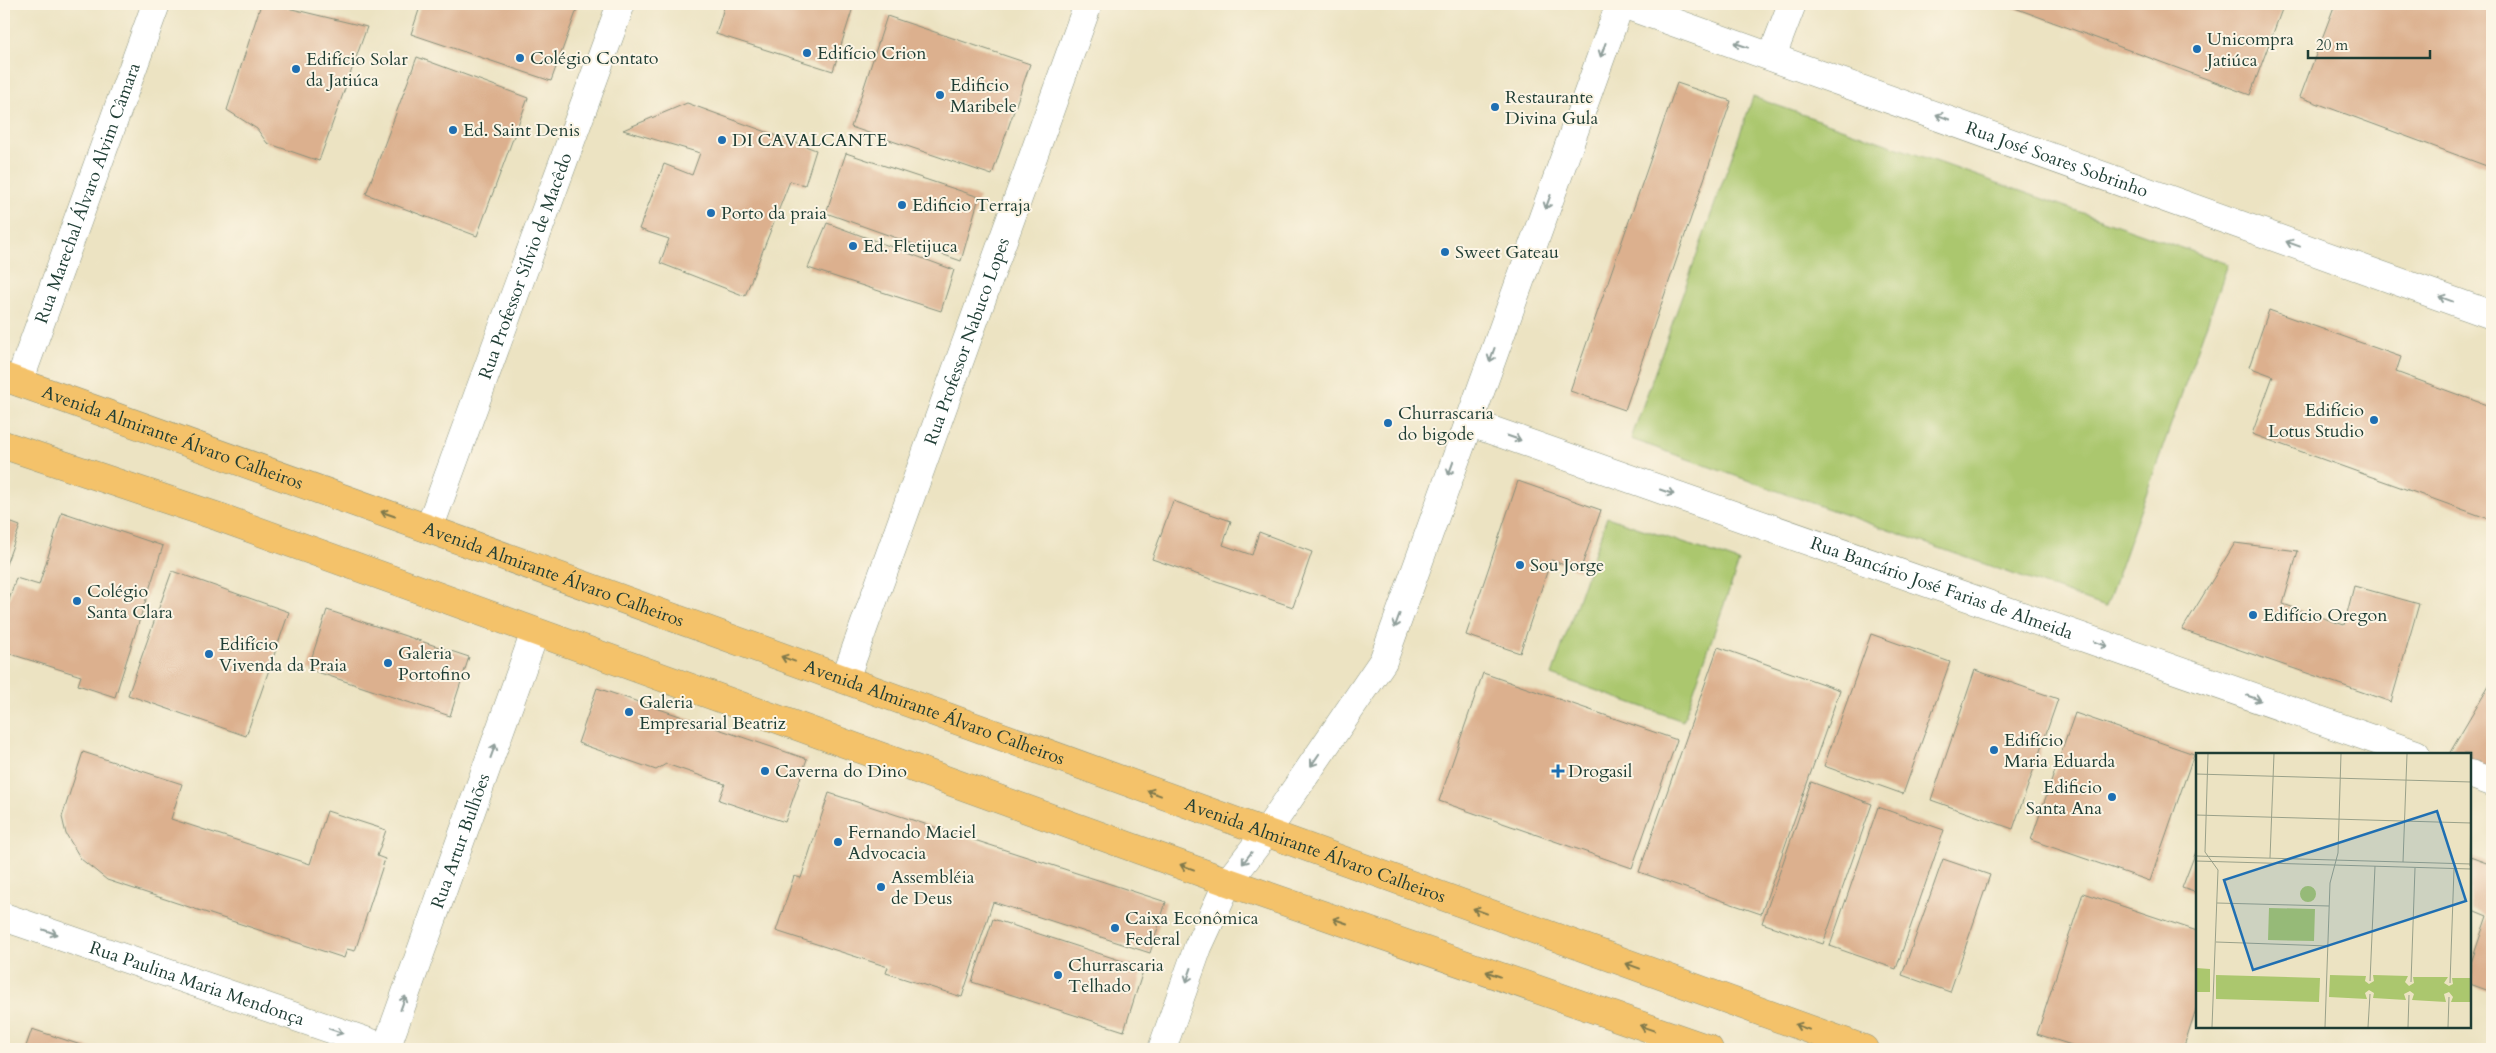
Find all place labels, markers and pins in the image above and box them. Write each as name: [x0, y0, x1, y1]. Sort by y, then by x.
place label: Unicompra Jatiúca: [2204, 27, 2294, 73]
place label: Edifício Crion: [817, 41, 927, 66]
marker: Unicompra Jatiúca: [2191, 43, 2203, 55]
place label: Colégio Contato: [530, 46, 659, 71]
place label: Edifício Solar da Jatiúca: [306, 47, 408, 93]
marker: Edifício Crion: [801, 47, 813, 59]
marker: Colégio Contato: [514, 52, 526, 64]
marker: Edifício Solar da Jatiúca: [290, 63, 302, 75]
place label: Edificio Maribele: [950, 73, 1017, 119]
place label: Restaurante Divina Gula: [1505, 85, 1598, 131]
marker: Edificio Maribele: [934, 89, 946, 101]
marker: Restaurante Divina Gula: [1489, 101, 1501, 113]
place label: Ed. Saint Denis: [463, 118, 580, 143]
marker: Ed. Saint Denis: [447, 124, 459, 136]
place label: DI CAVALCANTE: [732, 128, 887, 153]
marker: DI CAVALCANTE: [716, 134, 728, 146]
place label: Edificio Terraja: [912, 193, 1031, 218]
marker: Edificio Terraja: [896, 199, 908, 211]
place label: Porto da praia: [721, 201, 827, 226]
marker: Porto da praia: [705, 207, 717, 219]
place label: Ed. Fletijuca: [863, 234, 958, 259]
marker: Ed. Fletijuca: [847, 240, 859, 252]
place label: Sweet Gateau: [1455, 240, 1559, 265]
marker: Sweet Gateau: [1439, 246, 1451, 258]
place label: Edifício Lotus Studio: [2268, 398, 2364, 444]
place label: Churrascaria do bigode: [1398, 401, 1494, 447]
marker: Edifício Lotus Studio: [2368, 414, 2380, 426]
marker: Churrascaria do bigode: [1382, 417, 1394, 429]
place label: Sou Jorge: [1530, 553, 1604, 578]
marker: Sou Jorge: [1514, 559, 1526, 571]
place label: Colégio Santa Clara: [87, 579, 173, 625]
marker: Colégio Santa Clara: [71, 595, 83, 607]
place label: Edifício Oregon: [2263, 603, 2388, 628]
marker: Edifício Oregon: [2247, 609, 2259, 621]
place label: Edifício Vivenda da Praia: [219, 632, 347, 678]
place label: Galeria Portofino: [398, 641, 471, 687]
marker: Edifício Vivenda da Praia: [203, 648, 215, 660]
marker: Galeria Portofino: [382, 657, 394, 669]
place label: Galeria Empresarial Beatriz: [639, 690, 786, 736]
marker: Galeria Empresarial Beatriz: [623, 706, 635, 718]
place label: Edifício Maria Eduarda: [2004, 728, 2115, 774]
marker: Edifício Maria Eduarda: [1988, 744, 2000, 756]
place label: Caverna do Dino: [775, 759, 907, 784]
place label: Drogasil: [1568, 759, 1633, 784]
marker: Caverna do Dino: [759, 765, 771, 777]
marker: Drogasil: [1552, 765, 1564, 777]
place label: Edificio Santa Ana: [2026, 775, 2102, 821]
marker: Edificio Santa Ana: [2106, 791, 2118, 803]
place label: Fernando Maciel Advocacia: [848, 820, 977, 866]
marker: Fernando Maciel Advocacia: [832, 836, 844, 848]
place label: Assembléia de Deus: [891, 865, 975, 911]
marker: Assembléia de Deus: [875, 881, 887, 893]
place label: Caixa Econômica Federal: [1125, 906, 1259, 952]
marker: Caixa Econômica Federal: [1109, 922, 1121, 934]
place label: Churrascaria Telhado: [1068, 953, 1164, 999]
marker: Churrascaria Telhado: [1052, 969, 1064, 981]

